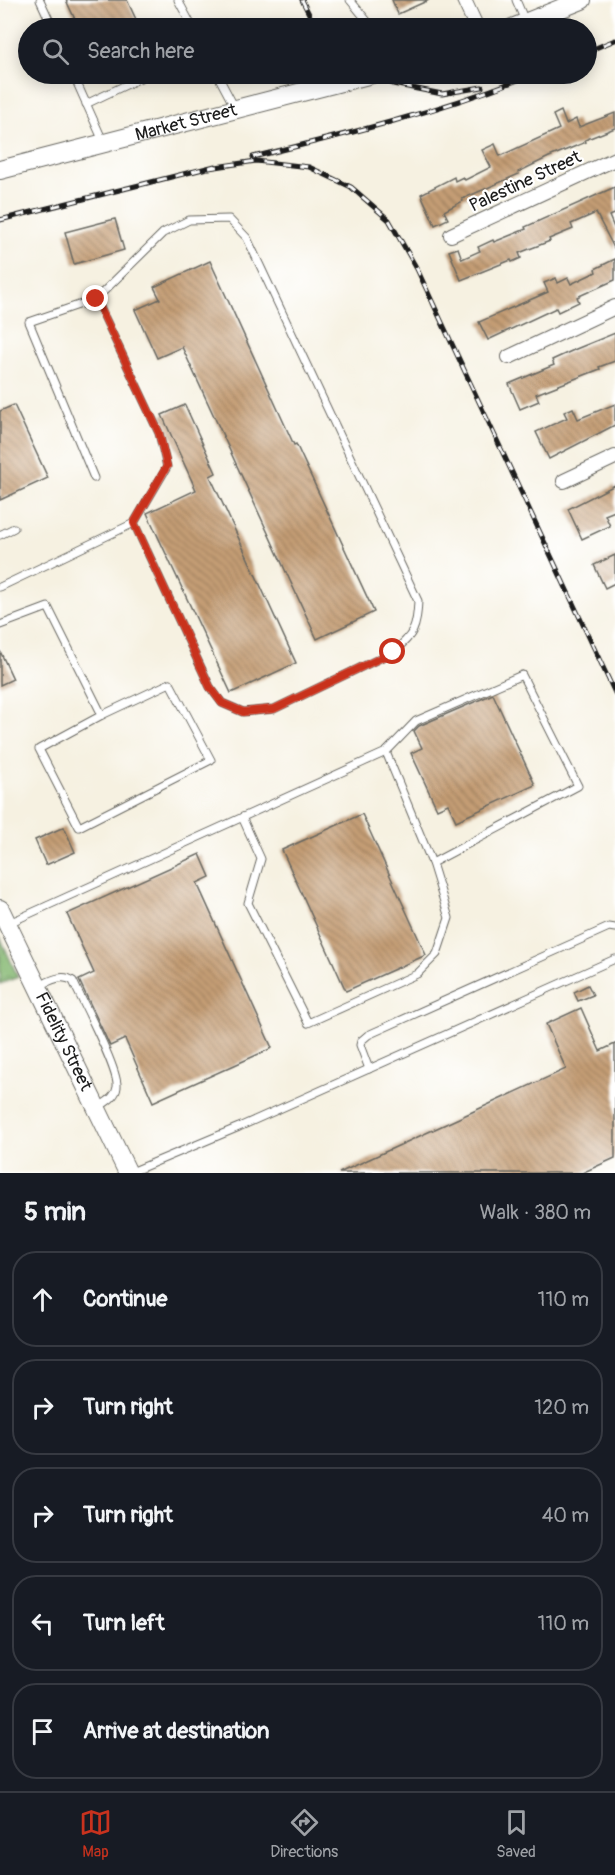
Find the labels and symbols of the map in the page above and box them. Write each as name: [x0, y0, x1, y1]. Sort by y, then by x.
street label: Market Street: [133, 98, 240, 147]
street label: Palestine Street: [466, 145, 586, 217]
route end: [82, 285, 108, 311]
route start: [379, 638, 405, 664]
street label: Fidelity Street: [30, 988, 98, 1095]

